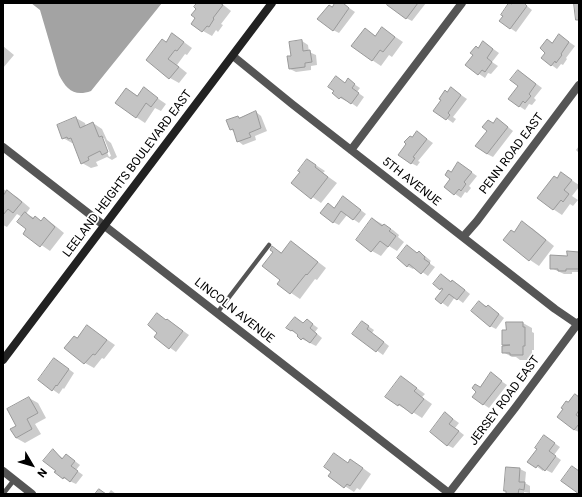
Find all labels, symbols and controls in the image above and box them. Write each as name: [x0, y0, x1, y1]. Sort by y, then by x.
street label: LEELAND HEIGHTS BOULEVARD EAST: [60, 88, 196, 260]
street label: PENN ROAD EAST: [477, 111, 547, 197]
street label: 5TH AVENUE: [379, 155, 443, 209]
street label: LINCOLN AVENUE: [191, 275, 277, 347]
street label: JERSEY ROAD EAST: [467, 353, 543, 449]
north arrow: [12, 445, 52, 485]
text: N: [34, 466, 49, 480]

